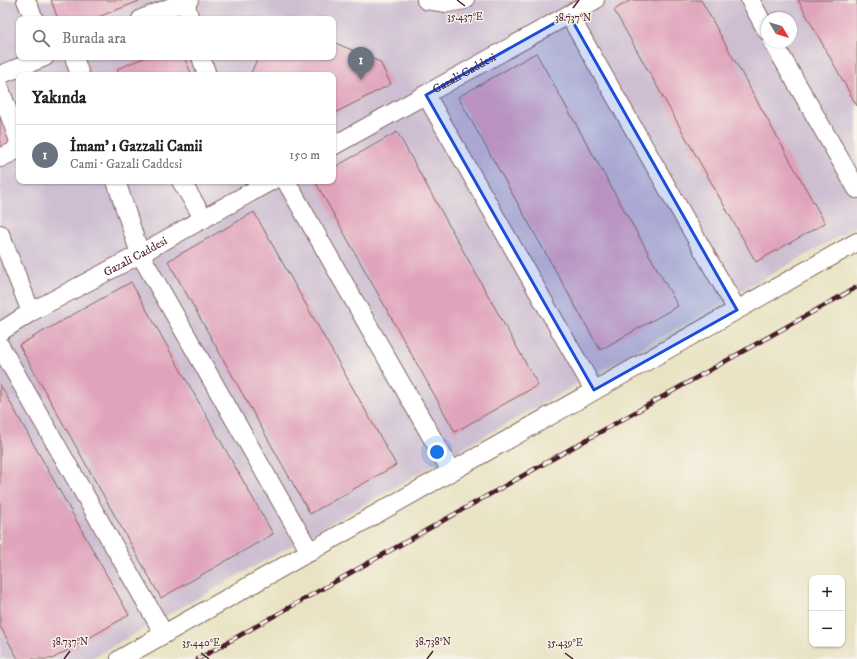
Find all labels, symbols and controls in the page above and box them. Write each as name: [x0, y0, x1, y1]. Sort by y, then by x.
text: 35.437°E: [447, 11, 483, 23]
text: 38.737°N: [555, 12, 591, 24]
north arrow: [761, 12, 797, 48]
search box: [16, 16, 336, 60]
icon: search: [30, 27, 52, 49]
text: Burada ara: [62, 29, 126, 48]
pin: 1: [348, 47, 374, 80]
street label: Gazali Caddesi: [430, 49, 498, 97]
text: Yakında: [32, 87, 86, 109]
text: İmam' ı Gazzali Camii: [70, 137, 202, 156]
text: 1: [43, 147, 47, 163]
text: 150 m: [289, 147, 320, 163]
text: Cami · Gazali Caddesi: [70, 156, 182, 172]
street label: Gazali Caddesi: [101, 233, 170, 280]
your location: [427, 442, 447, 462]
map controls: [809, 575, 845, 647]
button: +: [809, 575, 845, 611]
button: −: [809, 611, 845, 647]
text: 38.737°N: [52, 636, 88, 648]
text: 38.738°N: [415, 636, 451, 648]
text: 35.440°E: [182, 637, 220, 649]
text: 35.439°E: [547, 637, 583, 649]

